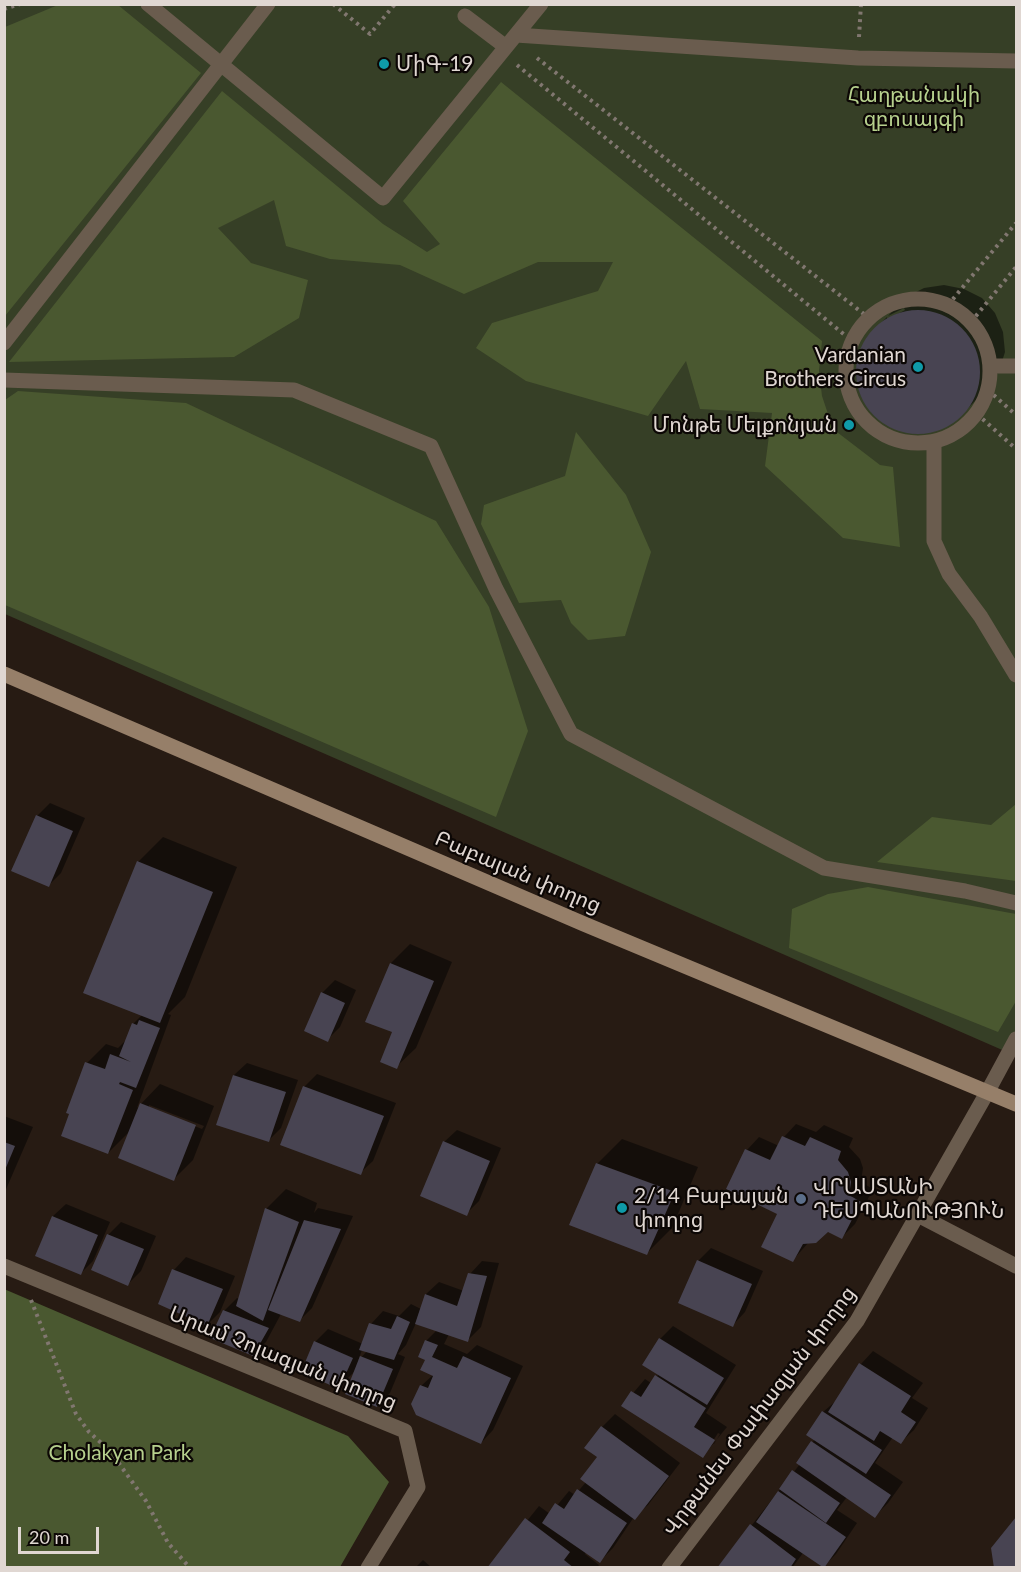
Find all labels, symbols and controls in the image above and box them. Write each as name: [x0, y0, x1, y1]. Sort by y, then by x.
place label: ՄիԳ-19: [396, 51, 474, 77]
marker: ՄիԳ-19: [377, 57, 391, 71]
park label: Հաղթանակի զբոսայգի: [848, 82, 980, 132]
place label: Vardanian Brothers Circus: [764, 342, 906, 392]
marker: Vardanian Brothers Circus: [911, 360, 925, 374]
place label: Մոնթե Մելքոնյան: [652, 412, 837, 438]
marker: Մոնթե Մելքոնյան: [842, 418, 856, 432]
street label: Բաբայան փողոց: [431, 826, 605, 918]
place label: ՎՐԱՍՏԱՆԻ ԴԵՍՊԱՆՈՒԹՅՈՒՆ: [813, 1174, 1004, 1224]
place label: 2/14 Բաբայան փողոց: [634, 1183, 789, 1233]
marker: ՎՐԱՍՏԱՆԻ ԴԵՍՊԱՆՈՒԹՅՈՒՆ: [794, 1192, 808, 1206]
marker: 2/14 Բաբայան փողոց: [615, 1201, 629, 1215]
street label: Վրթանես Փափազյան փողոց: [657, 1281, 861, 1541]
street label: Արամ Չոլագյան փողոց: [165, 1301, 401, 1415]
park label: Cholakyan Park: [49, 1440, 191, 1466]
scale bar: [21, 1515, 102, 1553]
text: 20 m: [29, 1526, 69, 1548]

